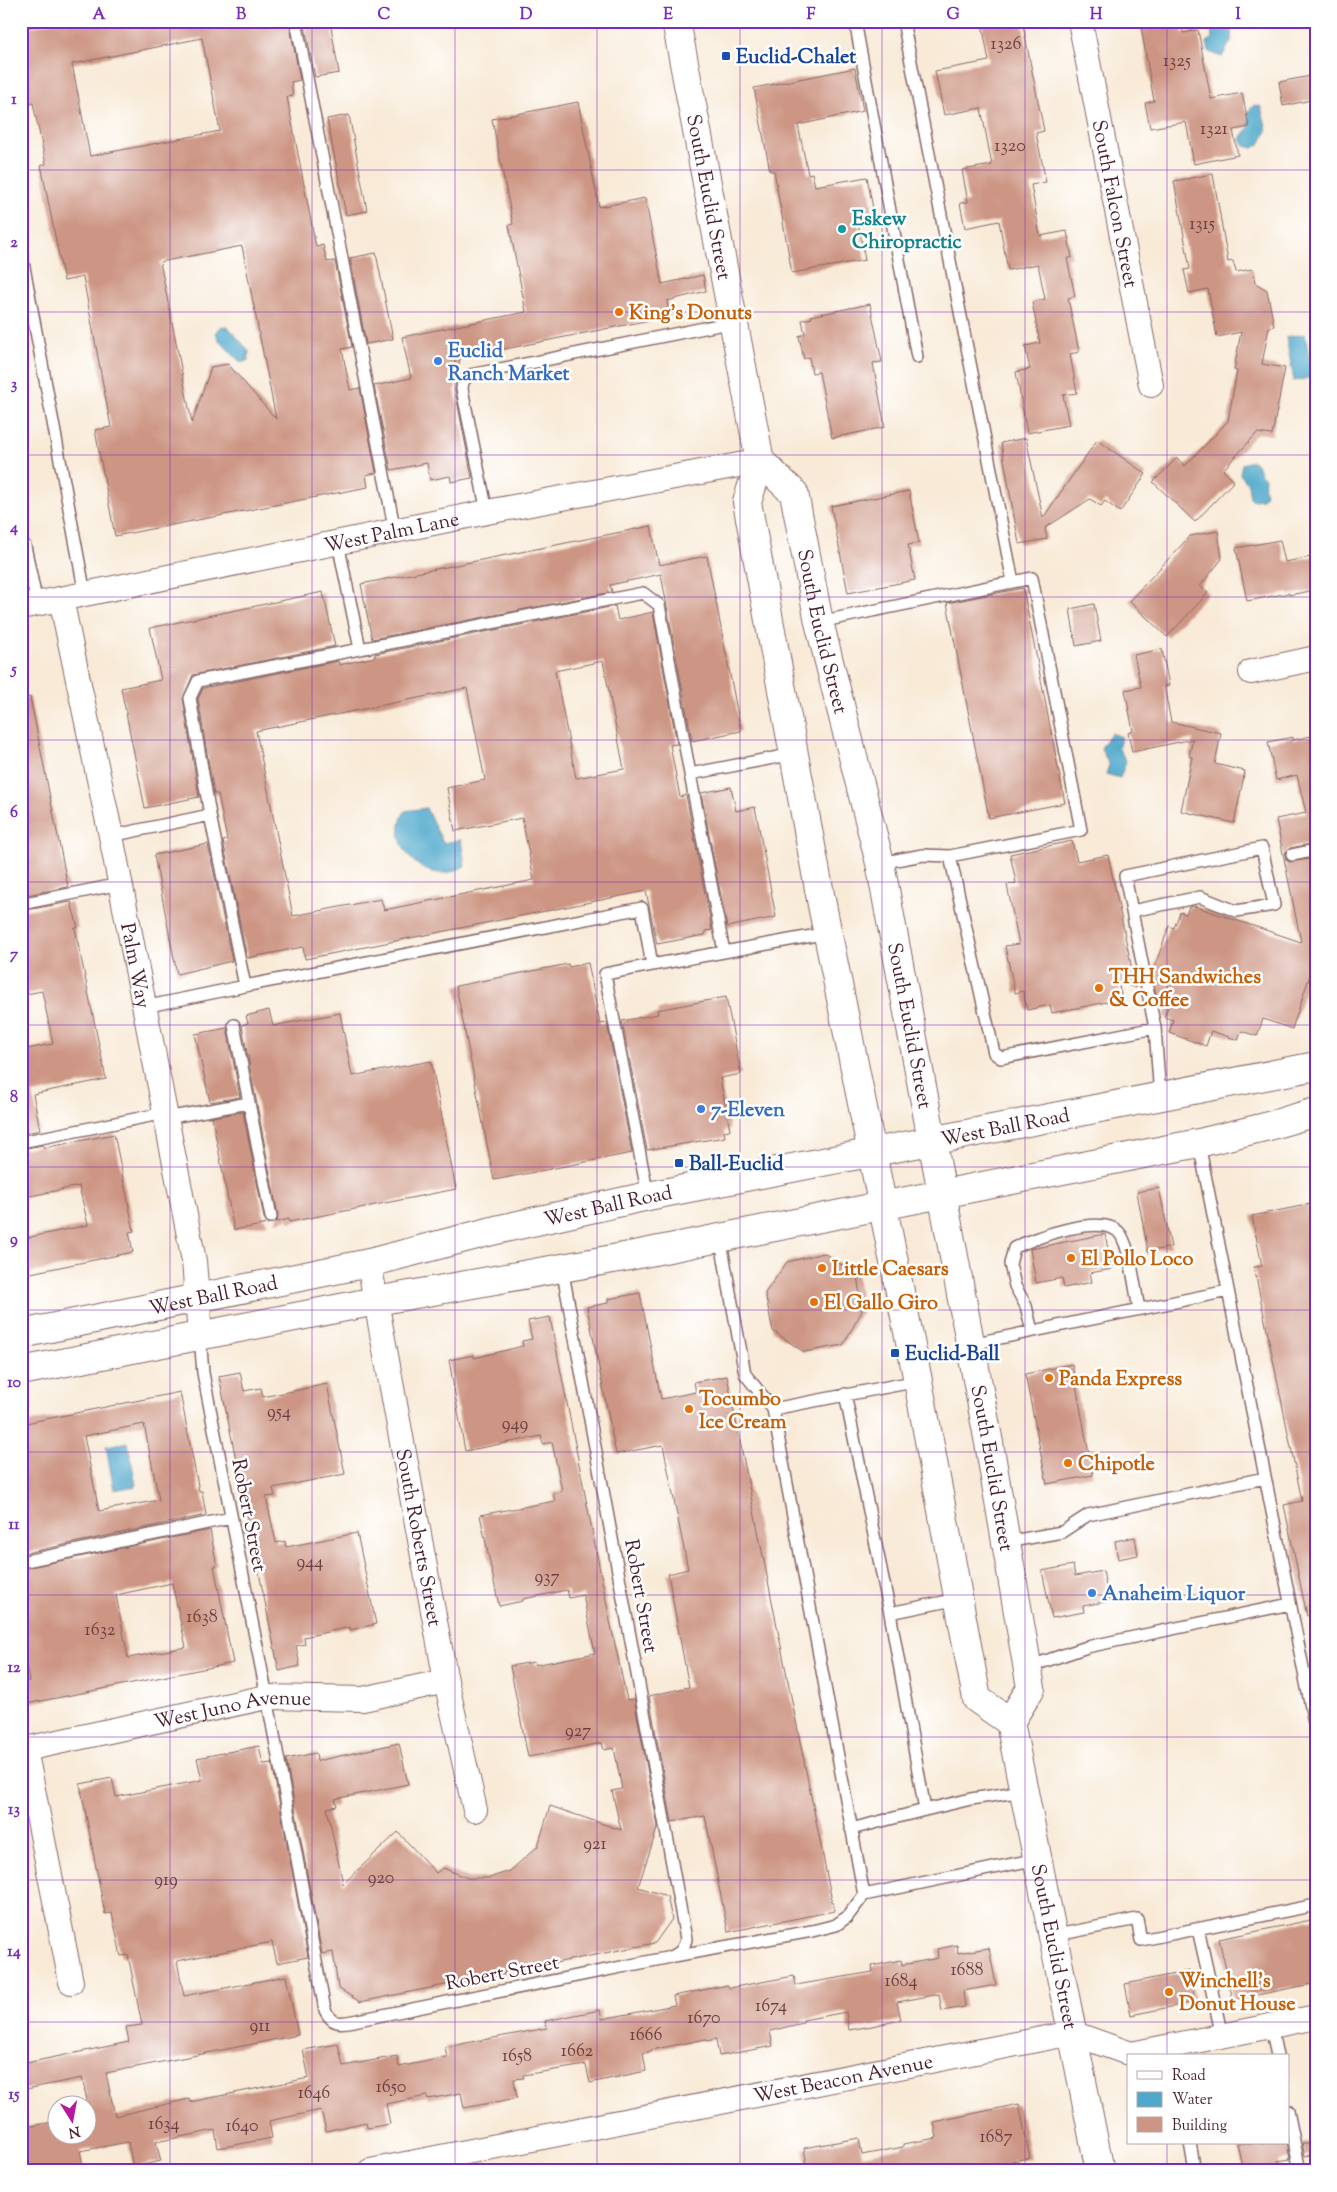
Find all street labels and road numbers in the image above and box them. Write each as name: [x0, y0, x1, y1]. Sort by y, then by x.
street label: South Euclid Street: [677, 112, 737, 283]
street label: South Falcon Street: [1083, 118, 1144, 291]
street label: West Palm Lane: [322, 506, 462, 562]
street label: South Euclid Street: [788, 547, 854, 717]
street label: Palm Way: [111, 921, 156, 1011]
street label: South Euclid Street: [878, 941, 938, 1111]
street label: West Ball Road: [939, 1102, 1073, 1156]
street label: West Ball Road: [541, 1180, 675, 1236]
street label: West Ball Road: [147, 1270, 281, 1325]
street label: South Euclid Street: [961, 1383, 1019, 1554]
street label: South Roberts Street: [386, 1447, 448, 1629]
street label: Robert Street: [222, 1456, 273, 1575]
street label: Robert Street: [615, 1537, 664, 1656]
street label: West Juno Avenue: [152, 1685, 311, 1738]
street label: South Euclid Street: [1022, 1862, 1083, 2032]
street label: Robert Street: [443, 1949, 562, 2000]
street label: West Beacon Avenue: [751, 2049, 936, 2112]

